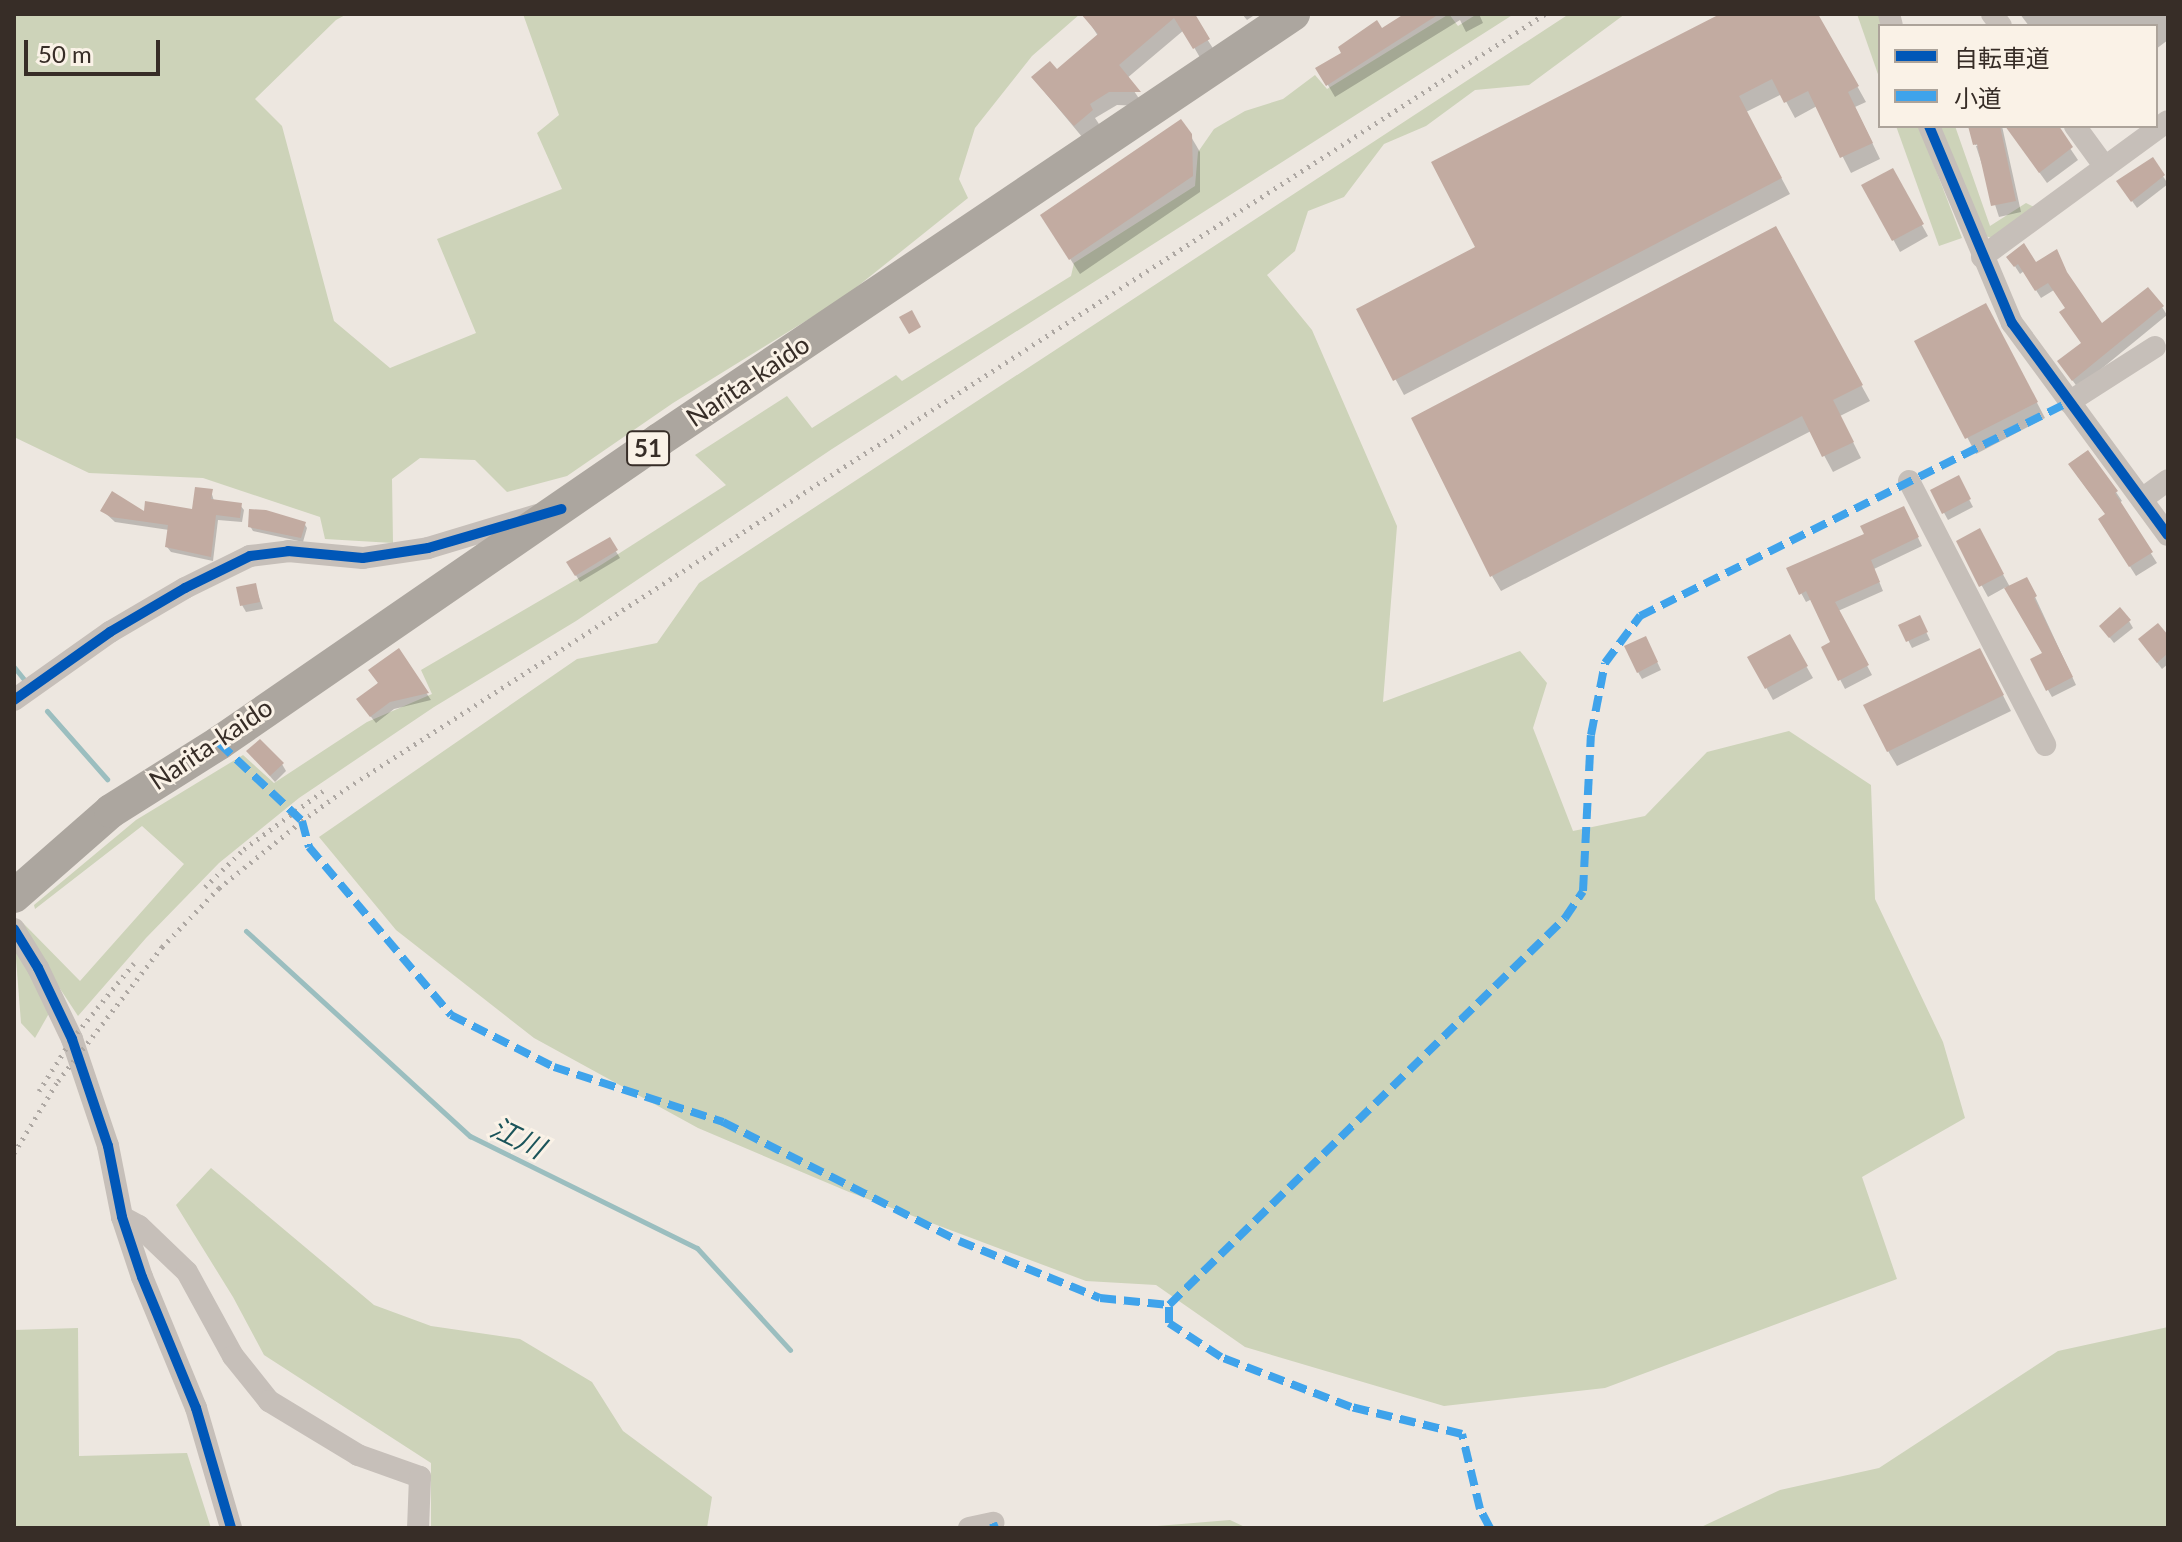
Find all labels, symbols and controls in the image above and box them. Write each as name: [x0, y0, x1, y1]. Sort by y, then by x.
scale bar: [28, 24, 164, 74]
legend: [1878, 24, 2158, 128]
text: 50 m: [38, 39, 92, 68]
text: 自転車道: [1954, 43, 2050, 72]
text: 小道: [1954, 83, 2002, 112]
street label: Narita-kaido: [681, 328, 815, 434]
road number: 51: [626, 428, 670, 468]
street label: Narita-kaido: [144, 691, 278, 797]
water label: 江川: [485, 1110, 551, 1164]

